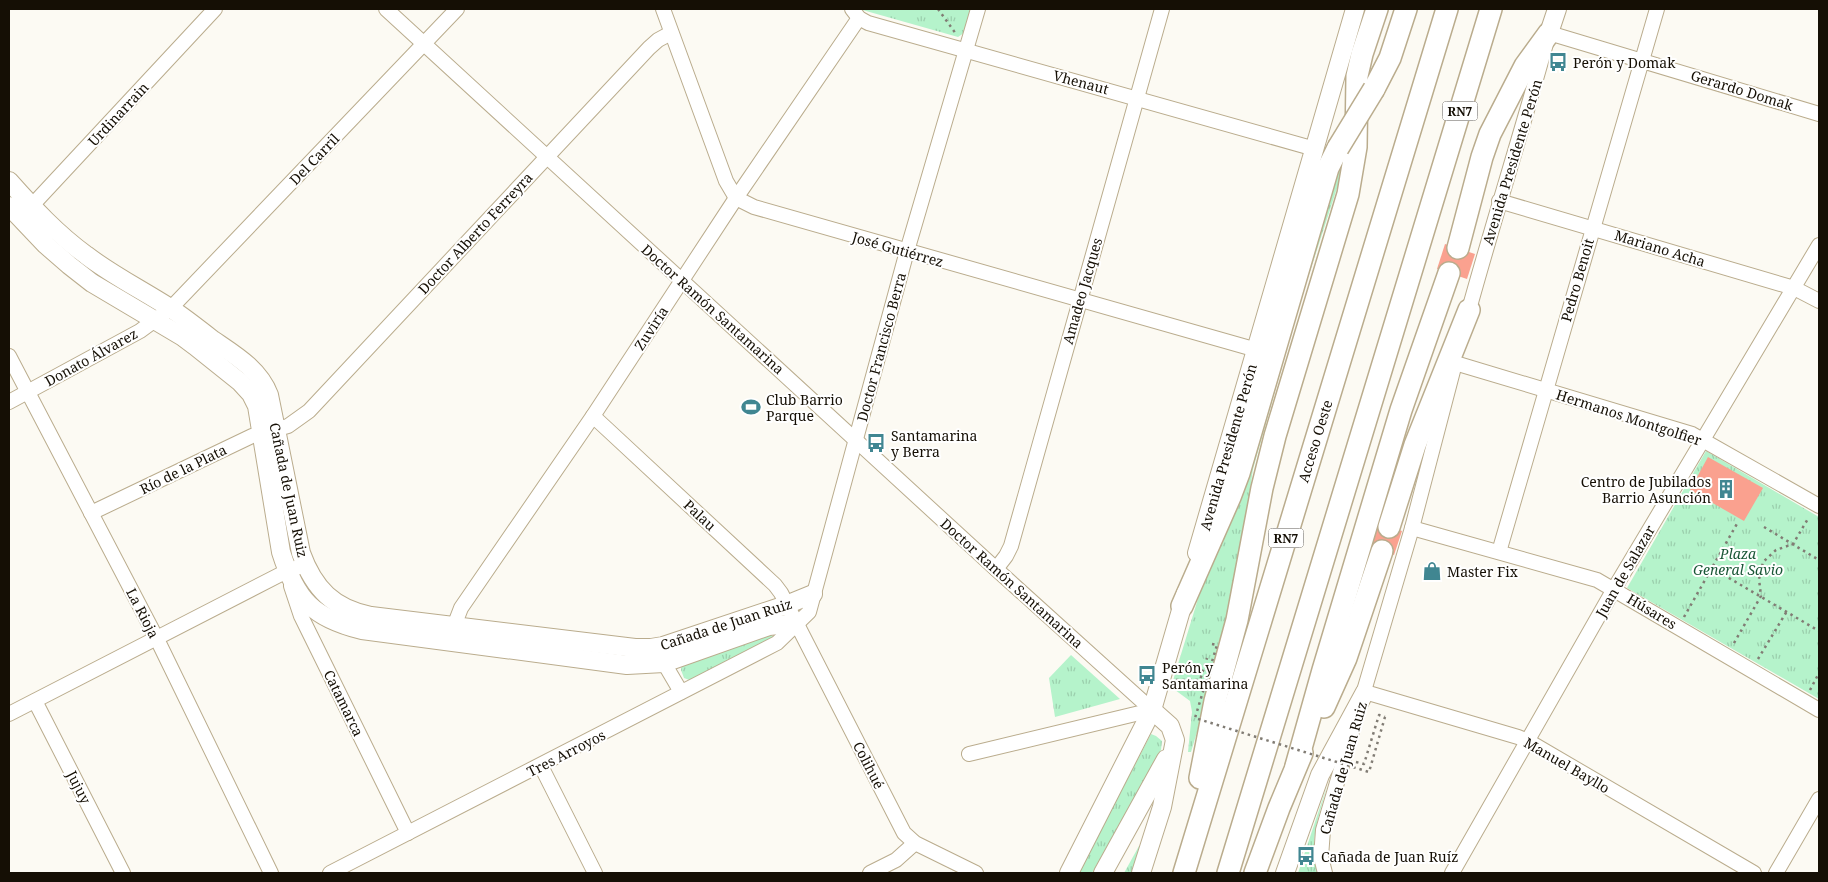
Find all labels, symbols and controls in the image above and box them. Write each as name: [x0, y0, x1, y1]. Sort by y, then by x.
bus stop icon: Perón y Domak: [1547, 51, 1569, 73]
place label: Perón y Domak: [1573, 53, 1676, 72]
street label: Gerardo Domak: [1688, 65, 1796, 115]
street label: Vhenaut: [1051, 66, 1111, 99]
street label: Avenida Presidente Perón: [1478, 77, 1546, 247]
street label: Urdinarrain: [83, 78, 153, 150]
road number: RN7: [1442, 102, 1478, 120]
street label: Del Carril: [285, 129, 344, 189]
street label: Doctor Alberto Ferreyra: [414, 168, 537, 298]
street label: Mariano Acha: [1612, 225, 1708, 271]
street label: José Gutiérrez: [849, 227, 946, 271]
street label: Amadeo Jacques: [1058, 236, 1106, 346]
street label: Pedro Benoit: [1556, 236, 1598, 324]
street label: Doctor Ramón Santamarina: [638, 240, 789, 378]
street label: Doctor Francisco Berra: [852, 270, 910, 424]
street label: Zuviría: [630, 302, 672, 354]
street label: Donato Álvarez: [41, 324, 141, 390]
street label: Avenida Presidente Perón: [1195, 362, 1261, 532]
street label: Hermanos Montgolfier: [1554, 385, 1705, 450]
place label: Club Barrio Parque: [766, 390, 843, 425]
sports icon: Club Barrio Parque: [740, 396, 762, 418]
street label: Acceso Oeste: [1293, 397, 1337, 485]
street label: Cañada de Juan Ruiz: [265, 421, 313, 559]
place label: Santamarina y Berra: [891, 426, 978, 461]
bus stop icon: Santamarina y Berra: [865, 432, 887, 454]
street label: Río de la Plata: [136, 440, 230, 498]
place label: Centro de Jubilados Barrio Asunción: [1581, 472, 1711, 507]
building icon: Centro de Jubilados Barrio Asunción: [1715, 478, 1737, 500]
street label: Palau: [680, 495, 720, 535]
street label: Doctor Ramón Santamarina: [937, 514, 1088, 652]
street label: Juan de Salazar: [1590, 521, 1659, 621]
road number: RN7: [1268, 528, 1304, 548]
park label: Plaza General Savio: [1693, 544, 1783, 579]
shop icon: Master Fix: [1421, 560, 1443, 582]
place label: Master Fix: [1447, 562, 1519, 581]
street label: La Rioja: [122, 585, 164, 642]
street label: Húsares: [1624, 589, 1680, 633]
street label: Cañada de Juan Ruiz: [658, 594, 794, 654]
place label: Perón y Santamarina: [1162, 658, 1249, 693]
bus stop icon: Perón y Santamarina: [1136, 664, 1158, 686]
street label: Catamarca: [320, 667, 368, 740]
street label: Cañada de Juan Ruiz: [1315, 699, 1371, 837]
street label: Tres Arroyos: [523, 725, 609, 781]
street label: Manuel Bayllo: [1521, 733, 1613, 797]
street label: Colihué: [849, 738, 889, 792]
street label: Jujuy: [62, 766, 95, 807]
bus stop icon: Cañada de Juan Ruíz: [1295, 845, 1317, 867]
place label: Cañada de Juan Ruíz: [1321, 847, 1458, 866]

